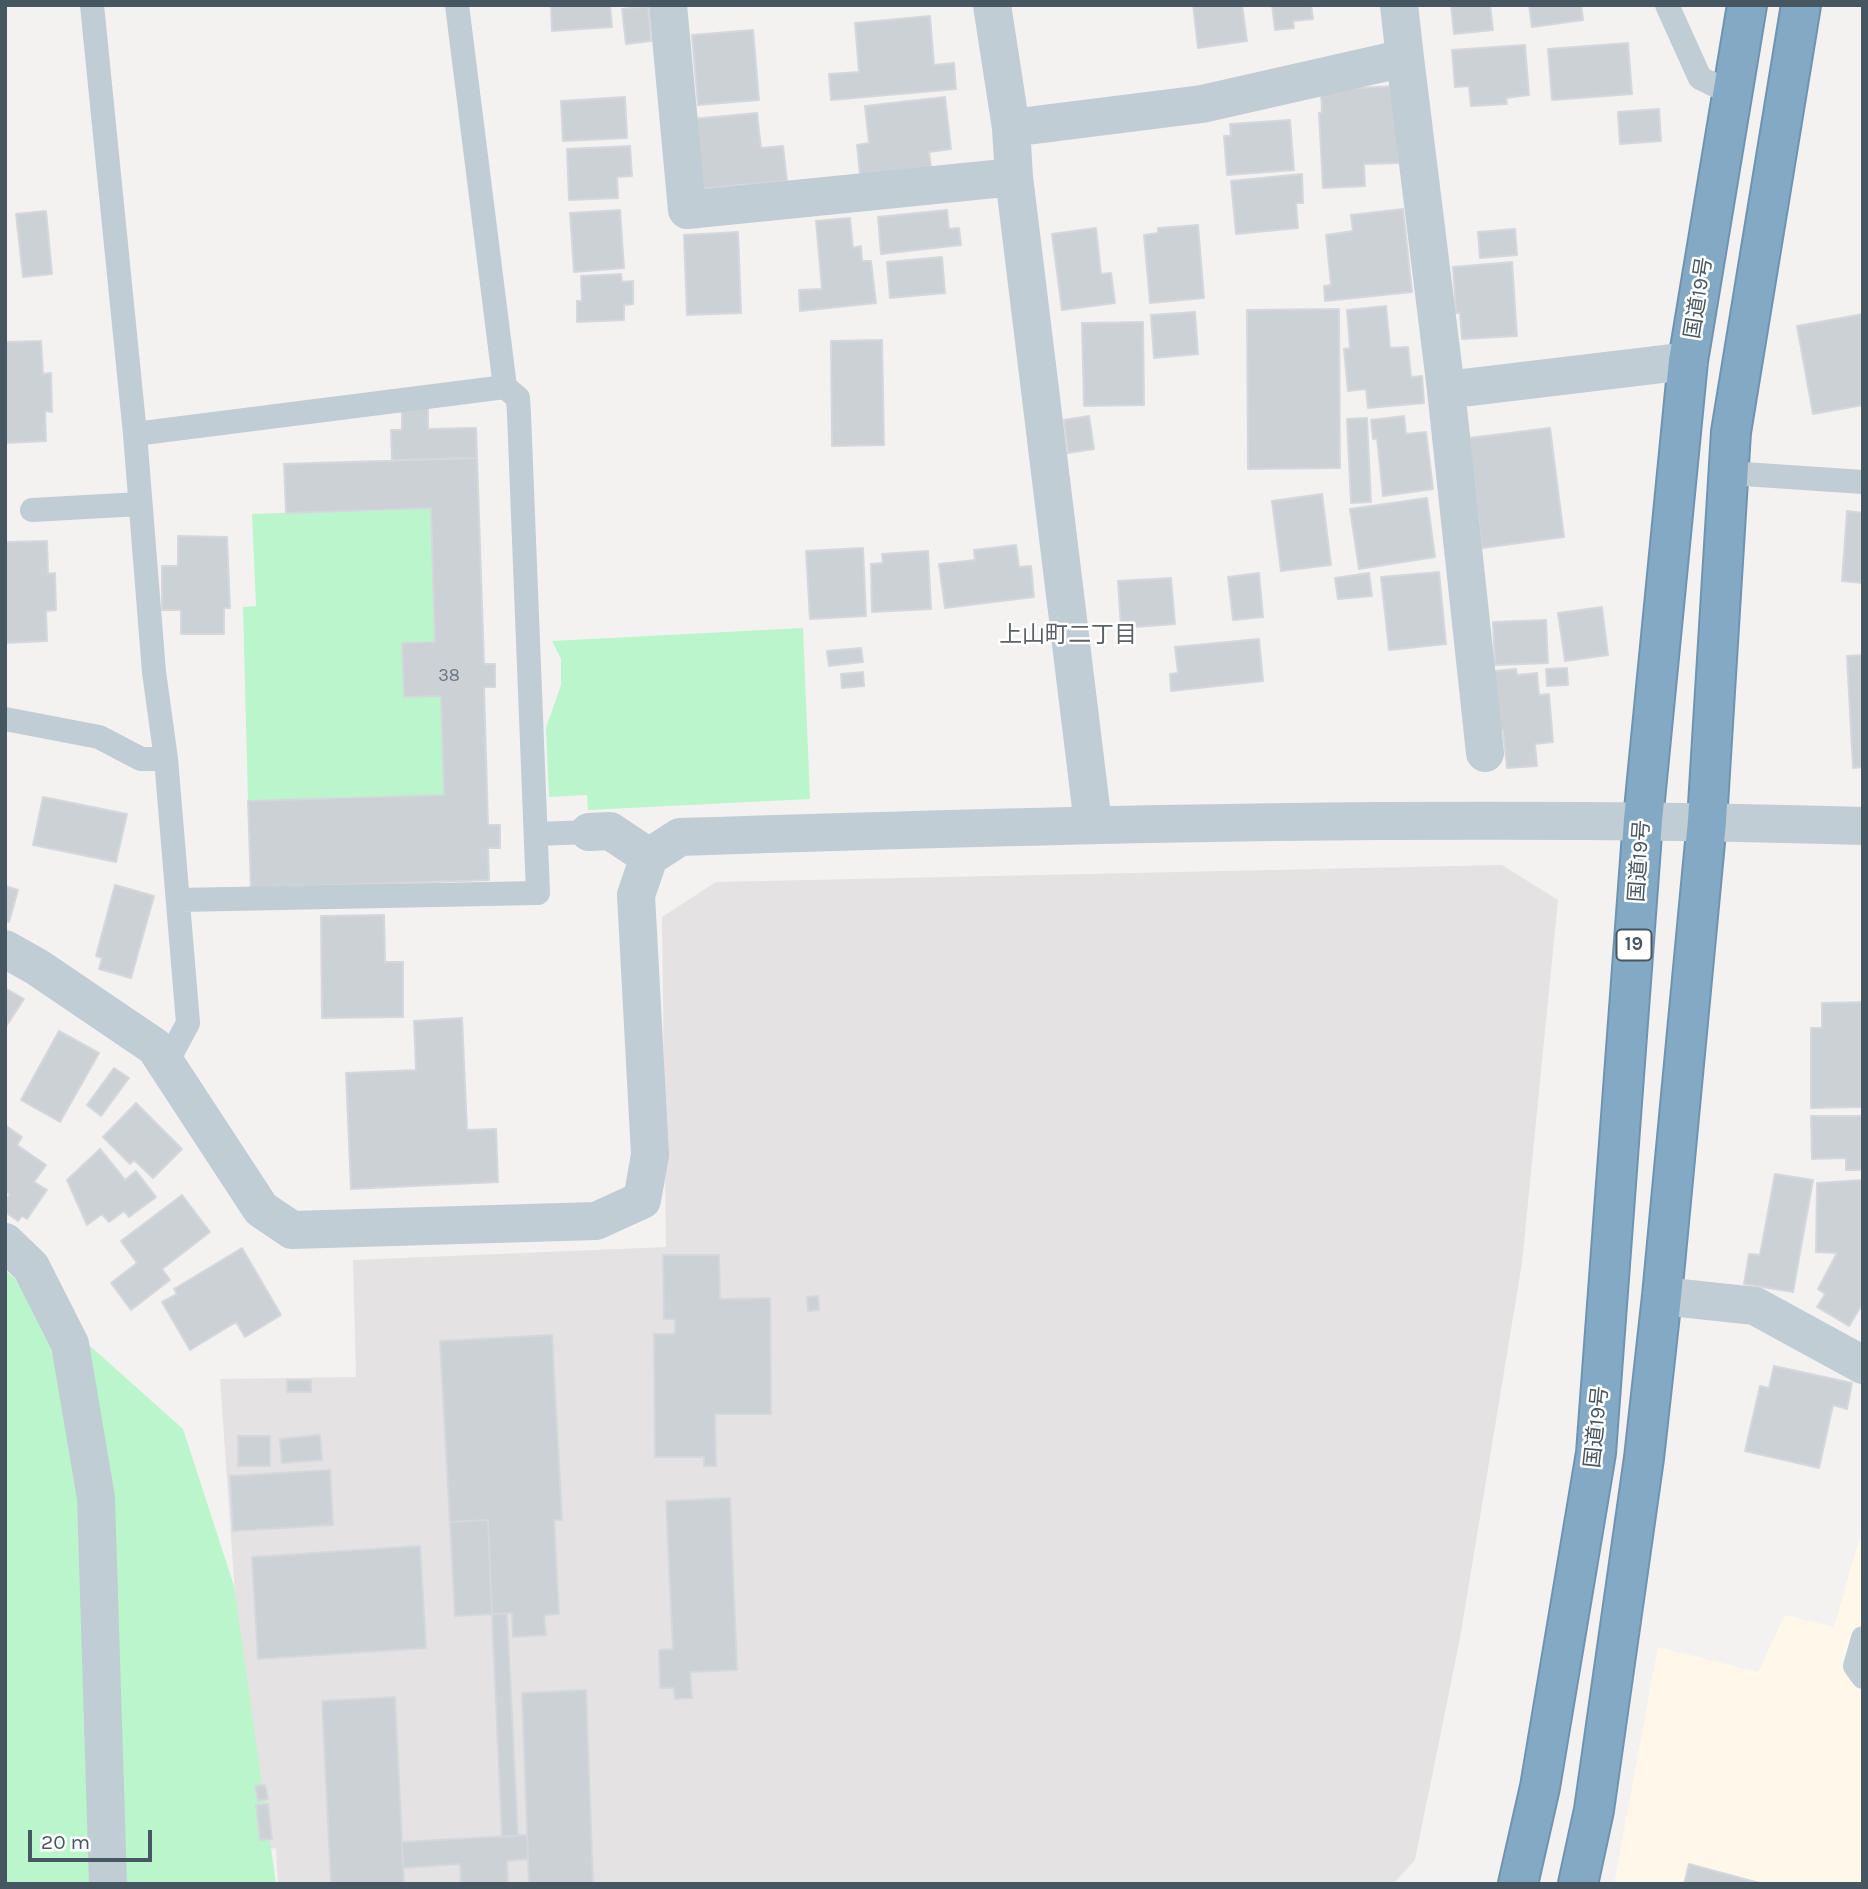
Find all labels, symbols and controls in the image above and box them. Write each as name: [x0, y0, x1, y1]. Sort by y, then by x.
street label: 国道19号: [1680, 255, 1718, 341]
district label: 上山町二丁目: [999, 621, 1137, 649]
house number: 38: [438, 665, 460, 687]
street label: 国道19号: [1625, 819, 1655, 903]
road number: 19: [1616, 930, 1652, 960]
street label: 国道19号: [1580, 1385, 1614, 1469]
scale bar: [32, 1815, 156, 1859]
text: 20 m: [41, 1830, 90, 1854]

